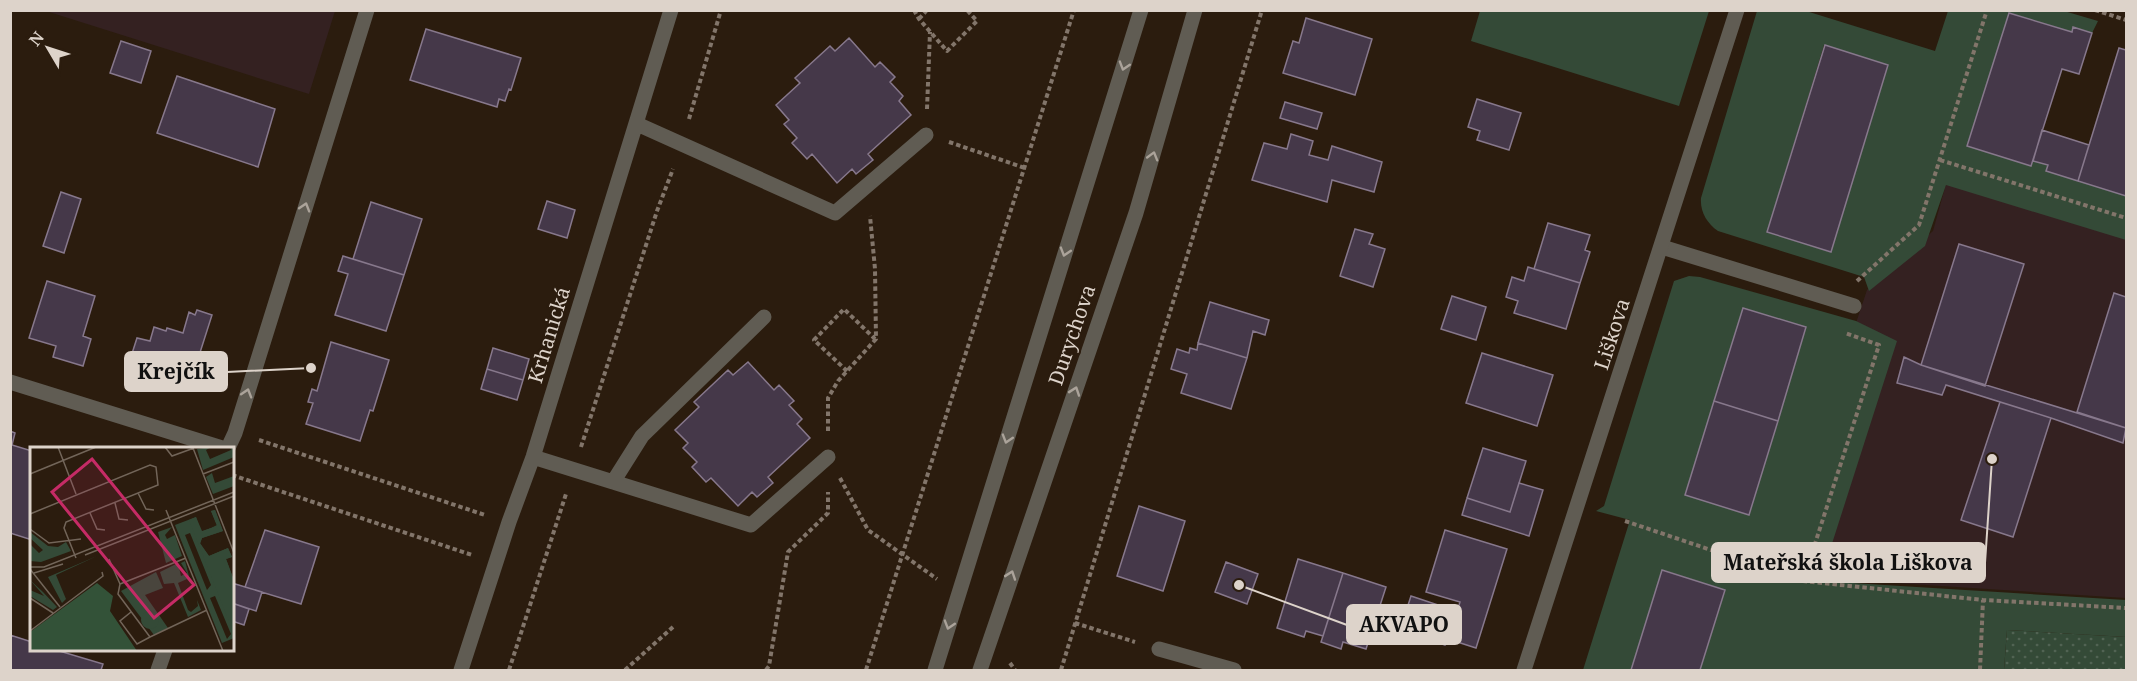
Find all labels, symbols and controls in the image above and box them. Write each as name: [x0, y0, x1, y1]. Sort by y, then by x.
north arrow: [18, 18, 78, 78]
text: N: [24, 26, 49, 50]
one-way arrow: [1118, 60, 1131, 71]
one-way arrow: [1146, 152, 1158, 162]
one-way arrow: [298, 202, 311, 213]
one-way arrow: [1060, 246, 1072, 257]
street label: Durychova: [1042, 281, 1101, 389]
street label: Krhanická: [521, 283, 576, 386]
street label: Liškova: [1587, 295, 1636, 373]
callout: Krejčík: [125, 352, 227, 391]
text: Krejčík: [137, 357, 215, 385]
one-way arrow: [1068, 386, 1080, 397]
one-way arrow: [240, 388, 253, 399]
one-way arrow: [1002, 433, 1014, 443]
inset map: [30, 447, 234, 651]
callout: Mateřská škola Liškova: [1712, 543, 1985, 582]
text: Mateřská škola Liškova: [1723, 548, 1973, 576]
one-way arrow: [1004, 570, 1017, 581]
callout: AKVAPO: [1347, 605, 1461, 644]
text: AKVAPO: [1359, 610, 1449, 638]
one-way arrow: [944, 619, 956, 630]

